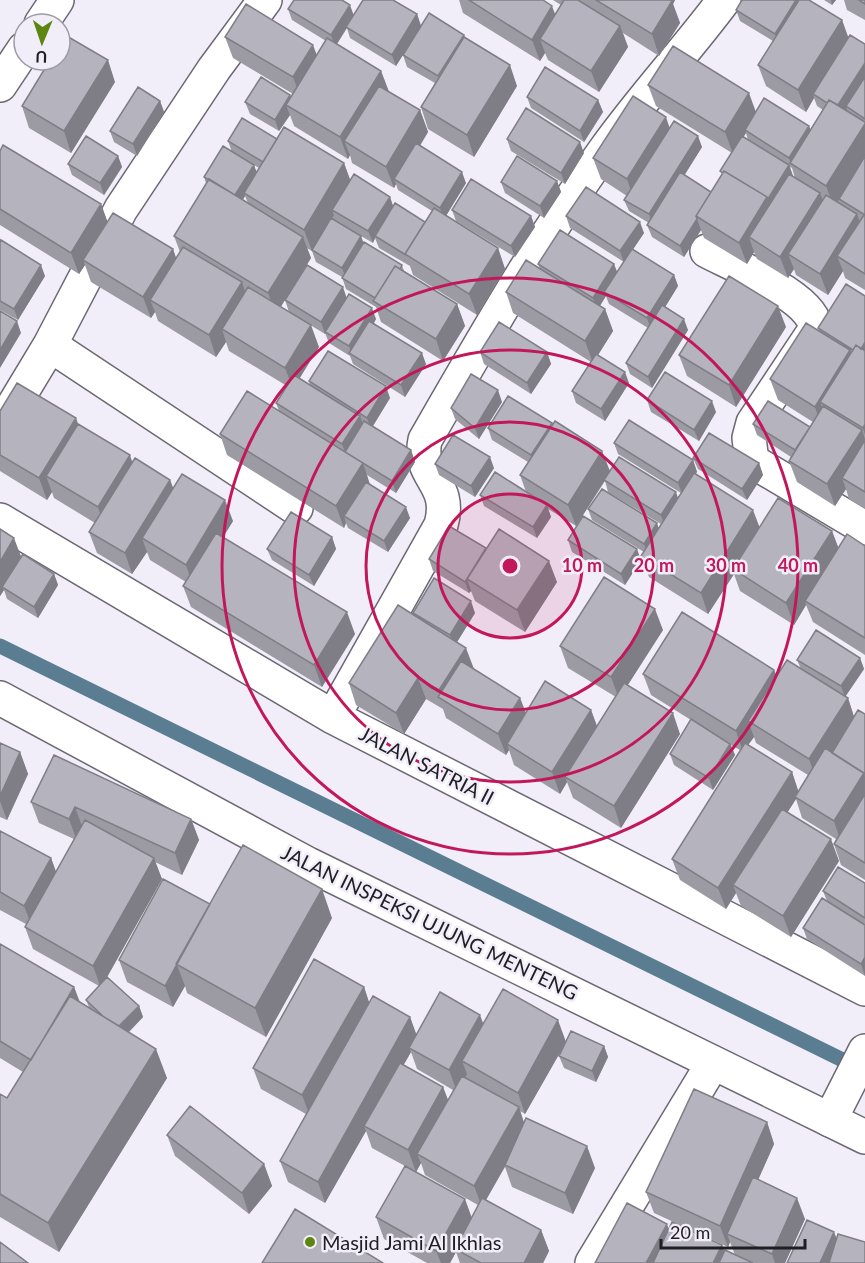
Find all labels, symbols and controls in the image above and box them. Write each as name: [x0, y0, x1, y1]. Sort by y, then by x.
north arrow: [12, 12, 72, 72]
text: U: [35, 48, 48, 67]
text: 10 m: [562, 554, 602, 576]
text: 20 m: [634, 554, 674, 576]
text: 30 m: [706, 554, 746, 576]
text: 40 m: [778, 554, 818, 576]
centre of rings: [500, 556, 520, 576]
street label: JALAN SATRIA II: [356, 721, 498, 809]
street label: JALAN INSPEKSI UJUNG MENTENG: [278, 840, 582, 1004]
scale bar: [661, 1212, 805, 1250]
text: 20 m: [670, 1221, 710, 1243]
place label: Masjid Jami Al Ikhlas: [322, 1230, 501, 1254]
marker: Masjid Jami Al Ikhlas: [303, 1235, 317, 1249]

